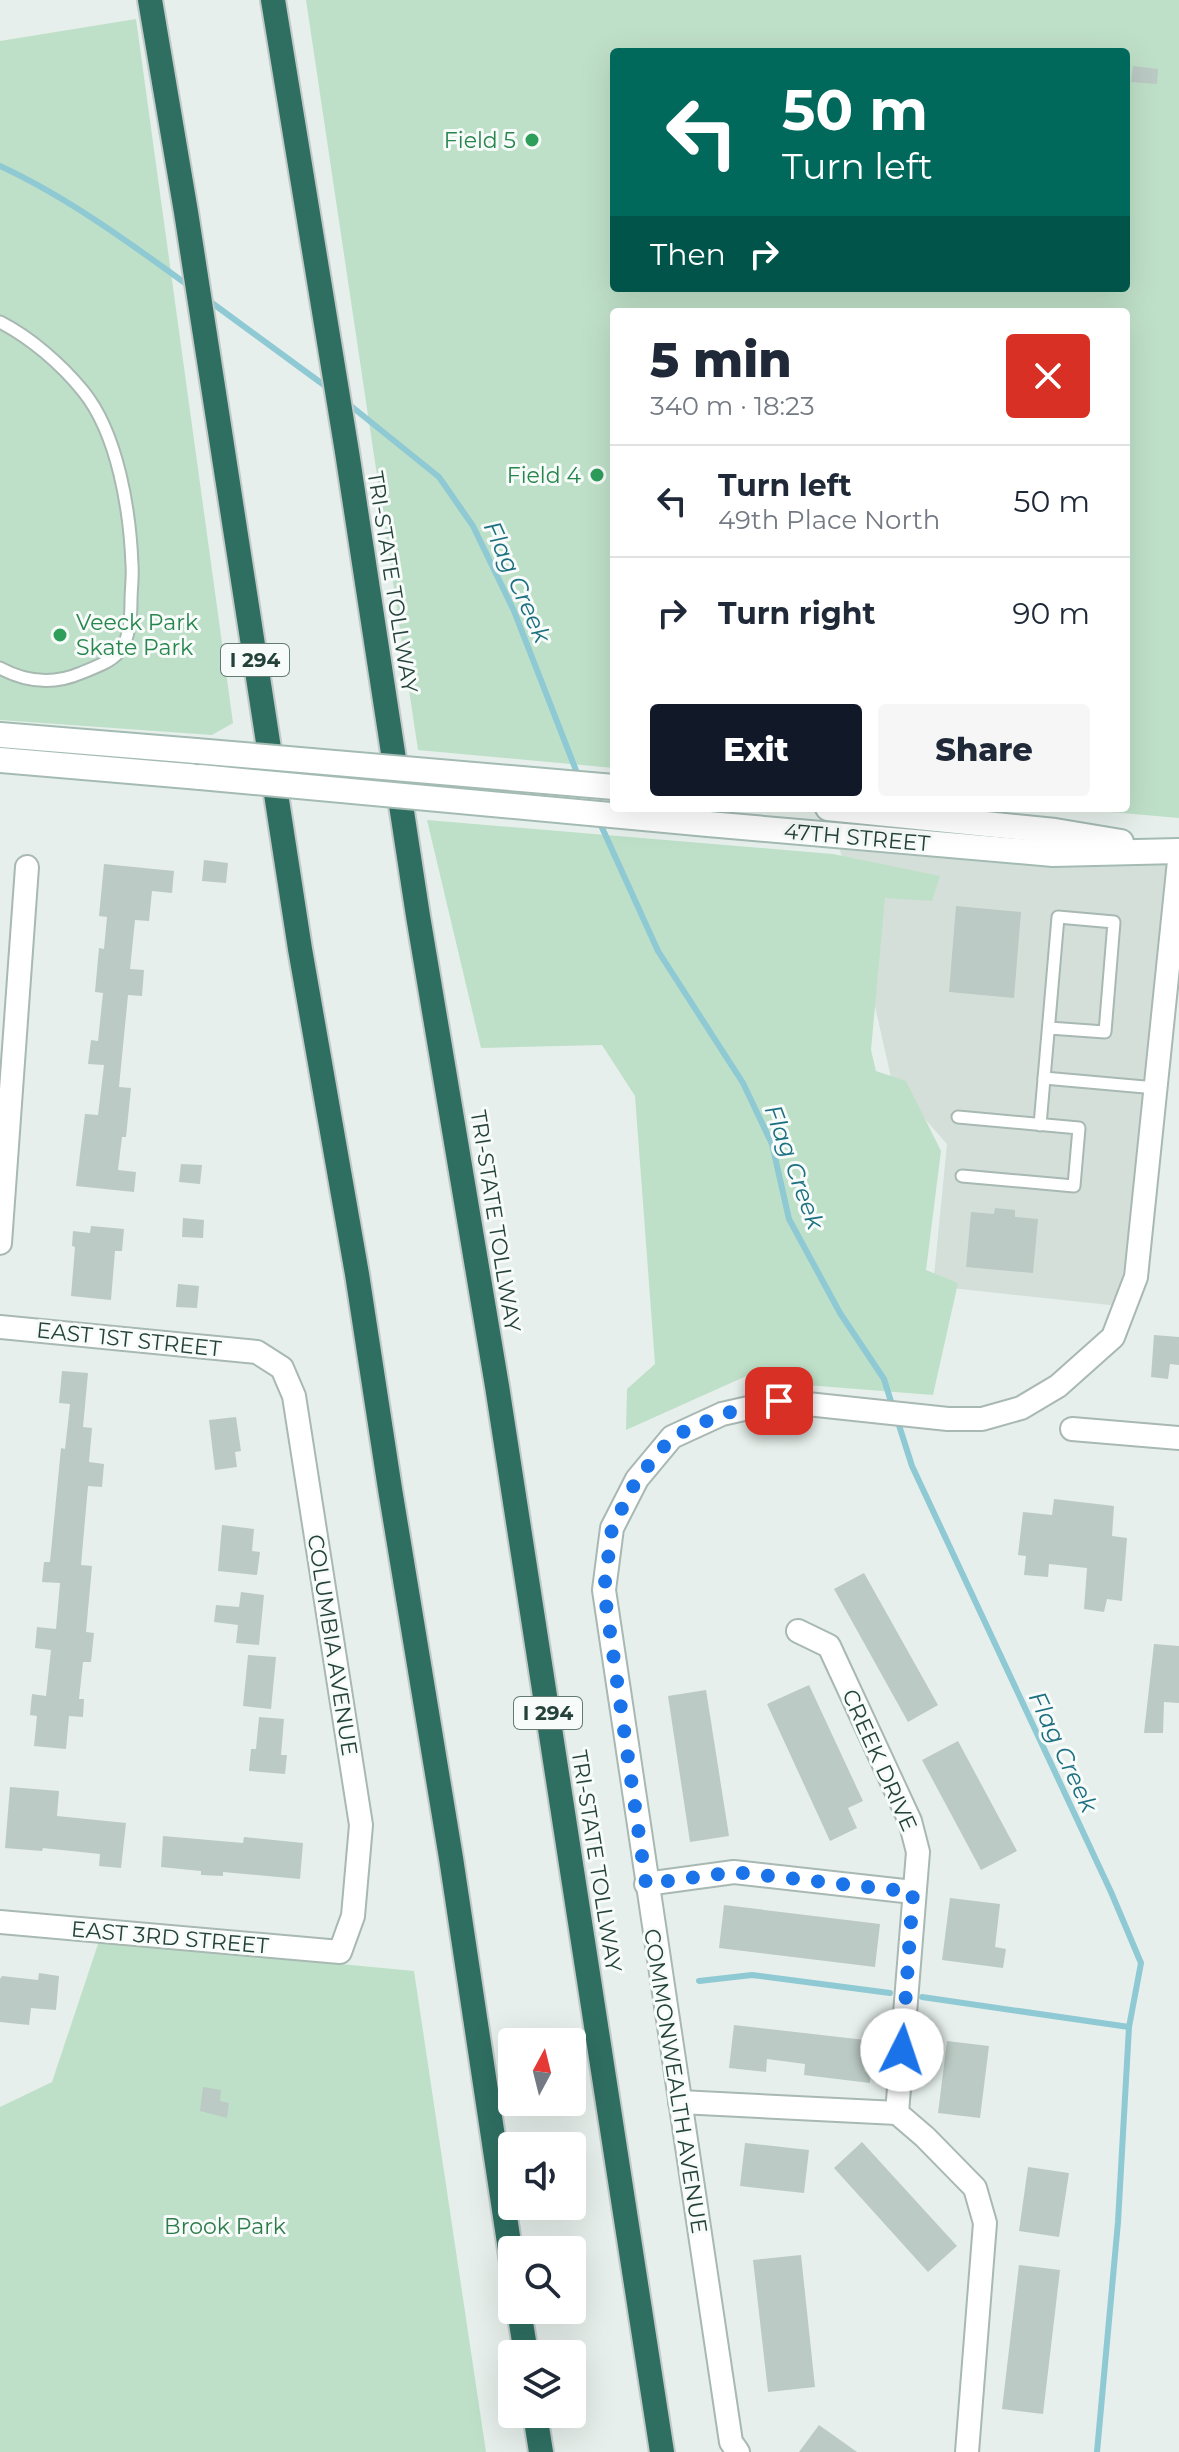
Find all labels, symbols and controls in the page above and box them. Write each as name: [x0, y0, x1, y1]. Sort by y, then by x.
text: 50 m: [782, 76, 928, 144]
icon: left: [650, 80, 754, 184]
place label: Field 5: [444, 127, 516, 154]
marker: Field 5: [523, 131, 541, 149]
text: Turn left: [782, 144, 933, 188]
icon: right: [742, 232, 786, 276]
text: Then: [650, 236, 726, 273]
text: 5 min: [650, 331, 792, 389]
button: close: [1006, 334, 1090, 418]
text: 340 m · 18:23: [650, 390, 815, 422]
place label: Field 4: [507, 462, 581, 489]
marker: Field 4: [588, 466, 606, 484]
text: Turn left: [718, 467, 851, 504]
street label: TRI-STATE TOLLWAY: [362, 469, 423, 695]
icon: left: [650, 479, 694, 523]
text: 50 m: [1013, 483, 1090, 520]
text: 49th Place North: [718, 504, 940, 536]
water label: Flag Creek: [478, 516, 558, 649]
icon: right: [650, 591, 694, 635]
text: Turn right: [718, 595, 875, 632]
text: 90 m: [1012, 595, 1090, 632]
place label: Veeck Park Skate Park: [76, 609, 199, 661]
marker: Veeck Park Skate Park: [51, 626, 69, 644]
road number: I 294: [221, 644, 289, 676]
button: Exit: [650, 704, 862, 796]
button: Share: [878, 704, 1090, 796]
street label: 47TH STREET: [783, 818, 932, 857]
water label: Flag Creek: [759, 1101, 831, 1235]
street label: TRI-STATE TOLLWAY: [465, 1108, 526, 1334]
street label: EAST 1ST STREET: [35, 1316, 223, 1363]
pin: [745, 1367, 813, 1435]
icon: arrive: [757, 1379, 801, 1423]
street label: COLUMBIA AVENUE: [302, 1532, 363, 1758]
street label: CREEK DRIVE: [836, 1685, 923, 1835]
water label: Flag Creek: [1023, 1687, 1105, 1819]
road number: I 294: [514, 1697, 582, 1729]
street label: TRI-STATE TOLLWAY: [566, 1748, 627, 1974]
street label: EAST 3RD STREET: [70, 1915, 270, 1960]
street label: COMMONWEALTH AVENUE: [638, 1927, 713, 2235]
position arrow: [860, 2008, 944, 2092]
north arrow: [498, 2028, 586, 2116]
map controls: [498, 2028, 586, 2428]
button: sound: [498, 2132, 586, 2220]
park label: Brook Park: [164, 2213, 287, 2240]
button: search: [498, 2236, 586, 2324]
button: layers: [498, 2340, 586, 2428]

